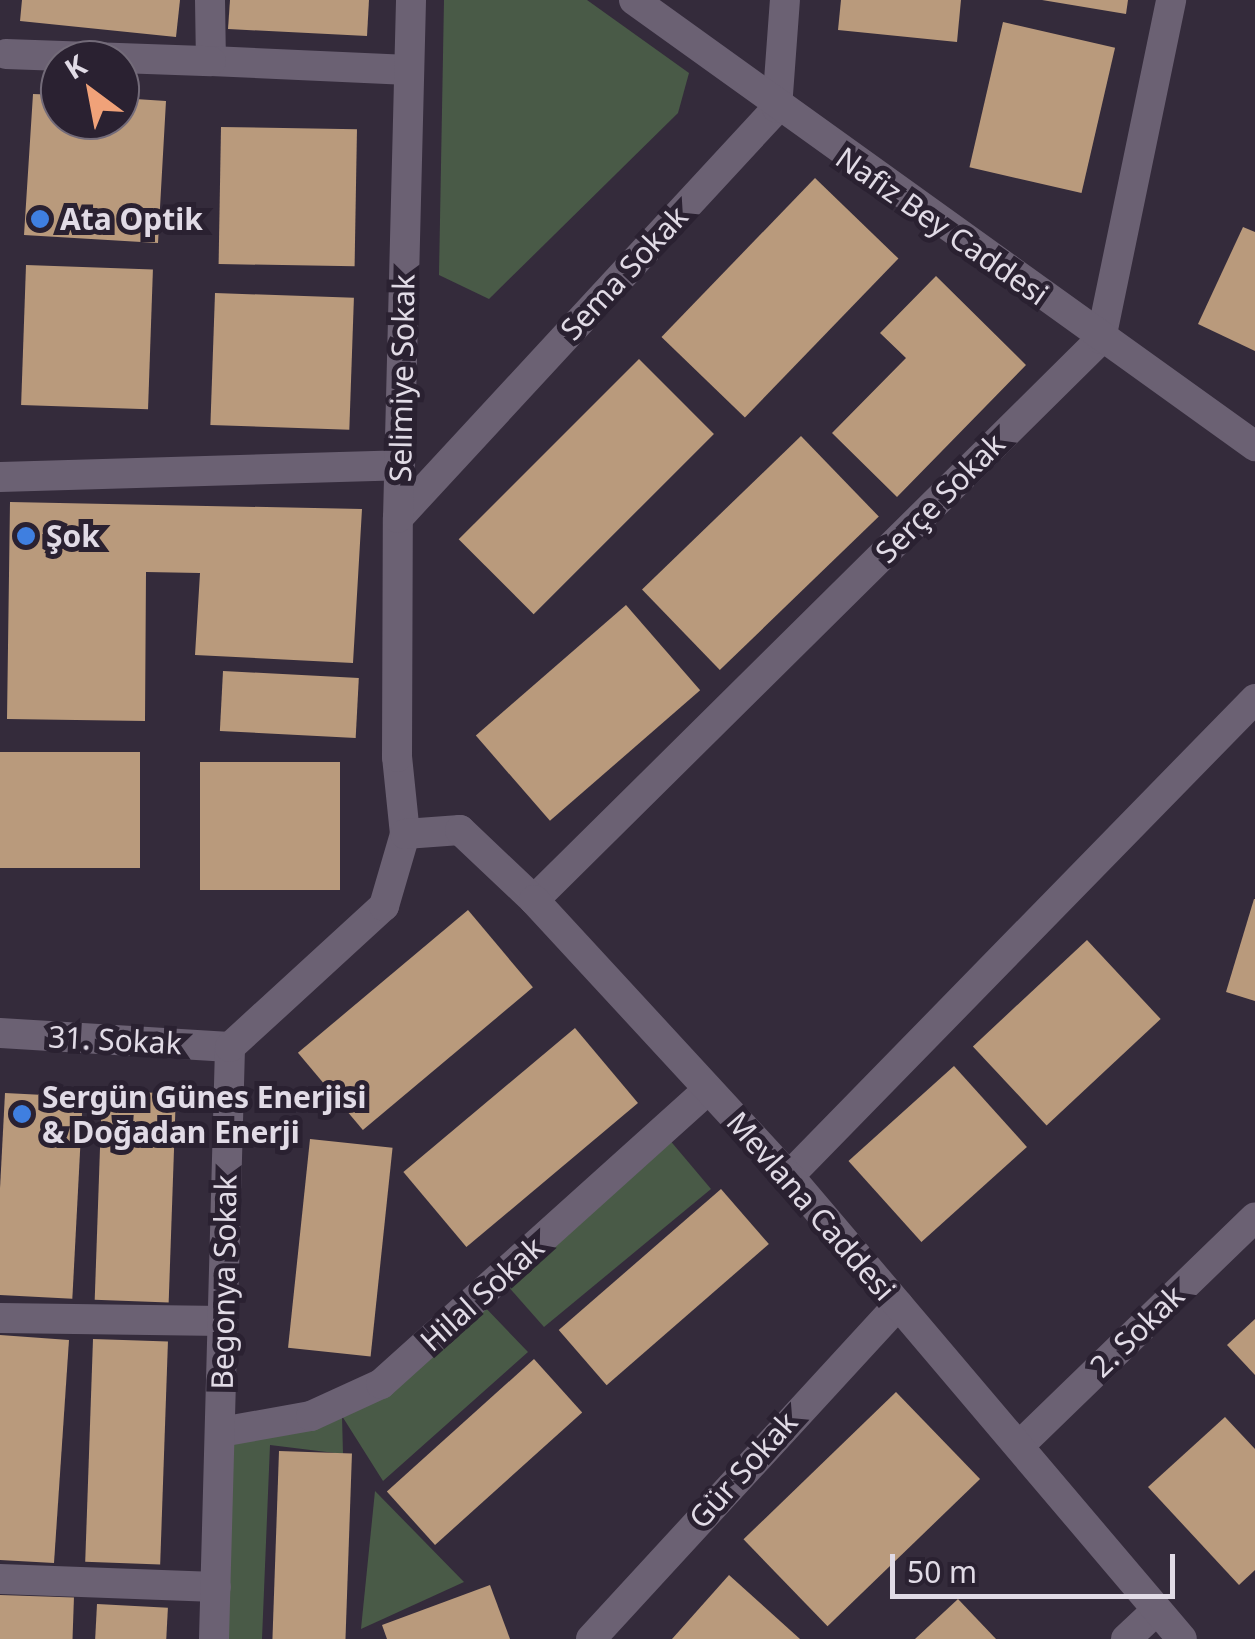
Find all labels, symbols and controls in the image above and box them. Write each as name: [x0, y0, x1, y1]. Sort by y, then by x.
north arrow: [40, 40, 140, 140]
text: K: [57, 45, 93, 87]
street label: Nafiz Bey Caddesi: [829, 139, 1055, 313]
street label: Sema Sokak: [553, 199, 695, 347]
place label: Ata Optik: [60, 201, 203, 237]
marker: Ata Optik: [29, 208, 51, 230]
street label: Selimiye Sokak: [382, 274, 422, 482]
street label: Serçe Sokak: [868, 426, 1012, 570]
place label: Şok: [46, 518, 100, 554]
marker: Şok: [15, 525, 37, 547]
street label: 31. Sokak: [47, 1019, 183, 1061]
place label: Sergün Günes Enerjisi & Doğadan Enerji: [42, 1079, 366, 1150]
marker: Sergün Günes Enerjisi & Doğadan Enerji: [11, 1103, 33, 1125]
street label: Mevlana Caddesi: [719, 1104, 903, 1308]
street label: Begonya Sokak: [204, 1174, 244, 1390]
street label: Hilal Sokak: [413, 1229, 551, 1359]
street label: 2. Sokak: [1083, 1278, 1191, 1384]
street label: Gür Sokak: [681, 1404, 805, 1536]
scale bar: [895, 1534, 1180, 1596]
text: 50 m: [907, 1551, 977, 1592]

